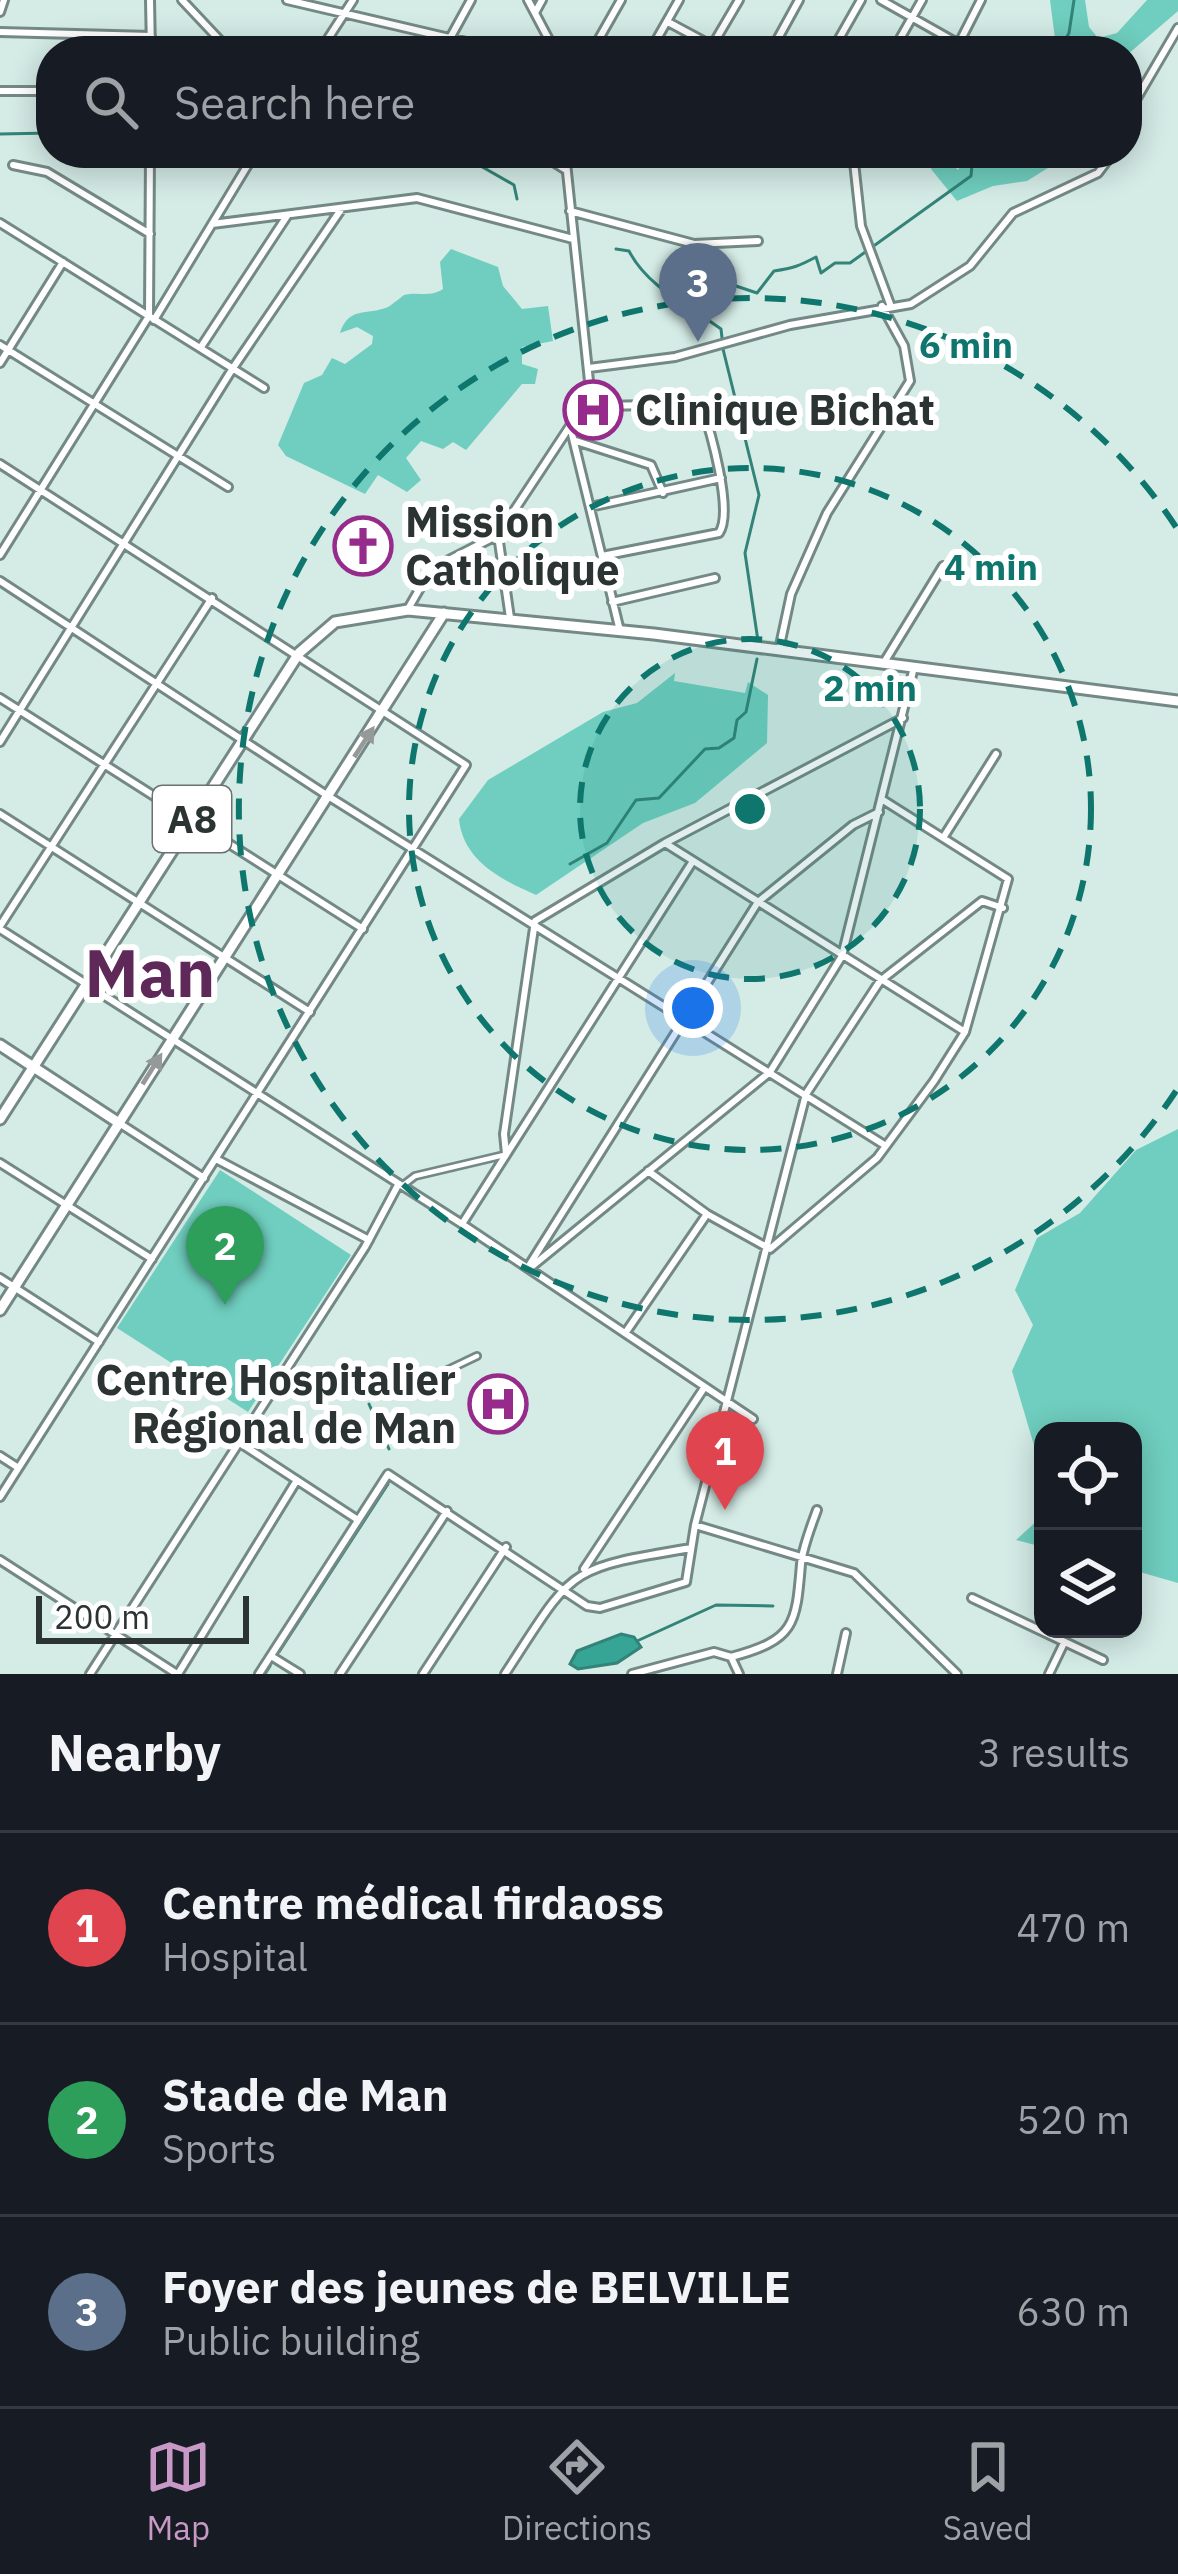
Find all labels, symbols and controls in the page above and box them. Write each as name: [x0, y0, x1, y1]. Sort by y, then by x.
search box: [36, 36, 1142, 168]
icon: search: [78, 69, 144, 135]
text: Search here: [174, 73, 415, 131]
pin: 3: [659, 243, 737, 342]
text: 6 min: [919, 321, 1013, 368]
hospital icon: Clinique Bichat: [562, 379, 624, 441]
place label: Clinique Bichat: [635, 382, 935, 437]
place label: Mission Catholique: [405, 494, 620, 597]
church icon: Mission Catholique: [332, 515, 394, 577]
text: 4 min: [944, 543, 1038, 590]
text: 2 min: [823, 664, 917, 711]
one-way arrow: [352, 725, 374, 758]
road number: A8: [153, 786, 231, 852]
centre of rings: [729, 788, 771, 830]
district label: Man: [85, 929, 215, 1015]
your location: [663, 978, 723, 1038]
one-way arrow: [140, 1053, 162, 1086]
pin: 2: [186, 1206, 264, 1305]
place label: Centre Hospitalier Régional de Man: [96, 1352, 456, 1455]
hospital icon: Centre Hospitalier Régional de Man: [467, 1373, 529, 1435]
pin: 1: [686, 1411, 764, 1510]
map controls: [1034, 1422, 1142, 1638]
button: locate: [1034, 1422, 1142, 1530]
button: layers: [1034, 1530, 1142, 1638]
scale bar: [36, 1590, 249, 1643]
text: 200 m: [54, 1595, 150, 1638]
text: Nearby: [48, 1719, 221, 1785]
text: 3 results: [978, 1727, 1130, 1778]
text: Centre médical firdaoss: [162, 1873, 664, 1931]
text: 1: [75, 1902, 99, 1953]
text: 470 m: [1017, 1902, 1130, 1953]
text: Hospital: [162, 1931, 308, 1982]
text: Stade de Man: [162, 2065, 449, 2123]
text: 2: [75, 2094, 99, 2145]
text: 520 m: [1017, 2094, 1130, 2145]
text: Sports: [162, 2123, 276, 2174]
text: Foyer des jeunes de BELVILLE: [162, 2257, 791, 2315]
text: 3: [75, 2286, 99, 2337]
text: 630 m: [1017, 2286, 1130, 2337]
text: Public building: [162, 2315, 420, 2366]
tab: Map: [145, 2434, 211, 2549]
tab: Directions: [502, 2434, 652, 2549]
tab: Saved: [943, 2434, 1033, 2549]

